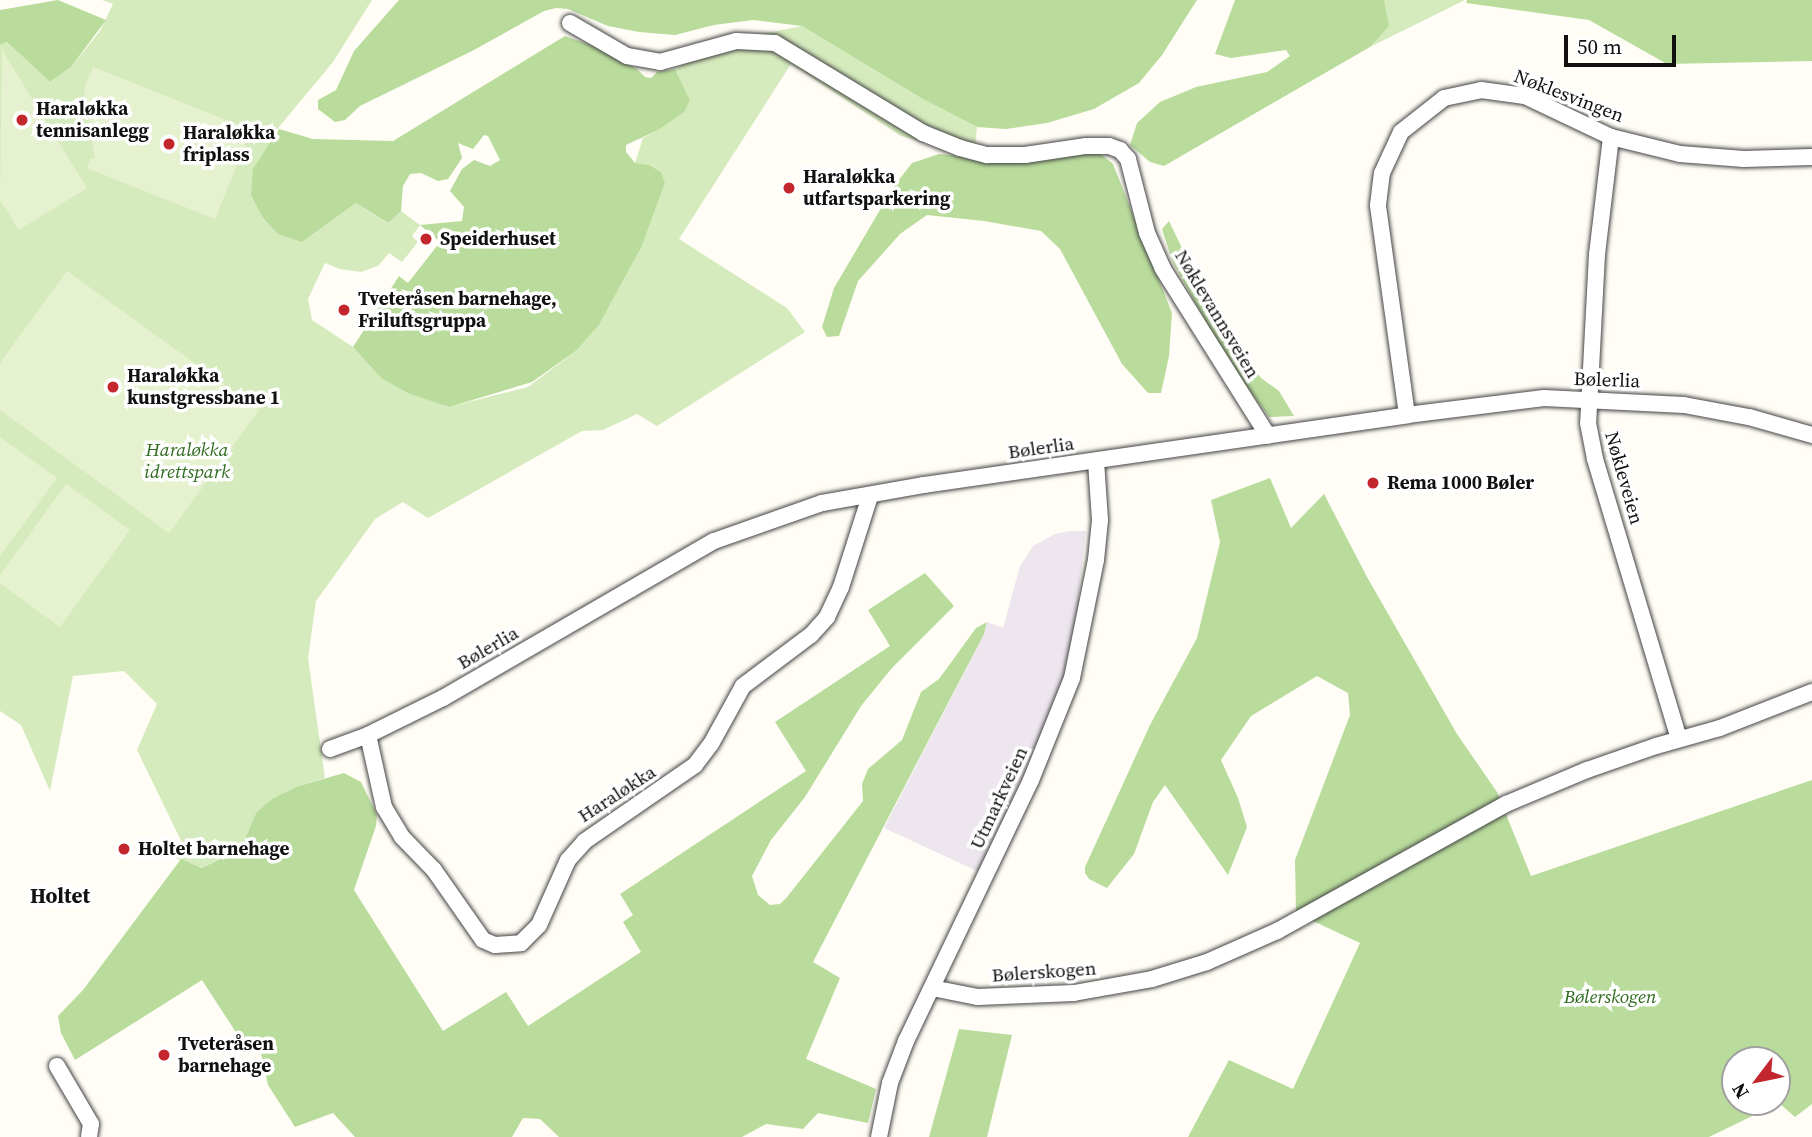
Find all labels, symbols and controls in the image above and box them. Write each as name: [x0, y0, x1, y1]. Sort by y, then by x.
scale bar: [1567, 21, 1679, 65]
text: 50 m: [1577, 32, 1622, 61]
street label: Nøklesvingen: [1511, 65, 1627, 127]
place label: Haraløkka tennisanlegg: [36, 98, 149, 142]
marker: Haraløkka tennisanlegg: [14, 112, 30, 128]
place label: Haraløkka friplass: [183, 122, 275, 166]
marker: Haraløkka friplass: [161, 136, 177, 152]
place label: Haraløkka utfartsparkering: [803, 166, 950, 210]
marker: Haraløkka utfartsparkering: [781, 180, 797, 196]
place label: Speiderhuset: [440, 228, 556, 250]
marker: Speiderhuset: [418, 231, 434, 247]
street label: Nøklevannsveien: [1170, 246, 1264, 382]
place label: Tveteråsen barnehage, Friluftsgruppa: [358, 288, 557, 332]
marker: Tveteråsen barnehage, Friluftsgruppa: [336, 302, 352, 318]
place label: Haraløkka kunstgressbane 1: [127, 365, 280, 409]
street label: Bølerlia: [1573, 367, 1641, 393]
marker: Haraløkka kunstgressbane 1: [105, 379, 121, 395]
street label: Nøkleveien: [1600, 429, 1648, 527]
street label: Bølerlia: [1007, 432, 1075, 464]
park label: Haraløkka idrettspark: [144, 439, 230, 483]
place label: Rema 1000 Bøler: [1387, 472, 1534, 494]
marker: Rema 1000 Bøler: [1365, 475, 1381, 491]
street label: Bølerlia: [454, 622, 522, 674]
street label: Utmarkveien: [965, 743, 1033, 853]
street label: Haraløkka: [574, 760, 660, 828]
place label: Holtet barnehage: [138, 838, 289, 860]
marker: Holtet barnehage: [116, 841, 132, 857]
district label: Holtet: [30, 883, 90, 909]
street label: Bølerskogen: [991, 957, 1097, 987]
park label: Bølerskogen: [1564, 986, 1656, 1008]
place label: Tveteråsen barnehage: [178, 1033, 274, 1077]
north arrow: [1721, 1046, 1791, 1116]
marker: Tveteråsen barnehage: [156, 1047, 172, 1063]
text: N: [1725, 1078, 1755, 1104]

